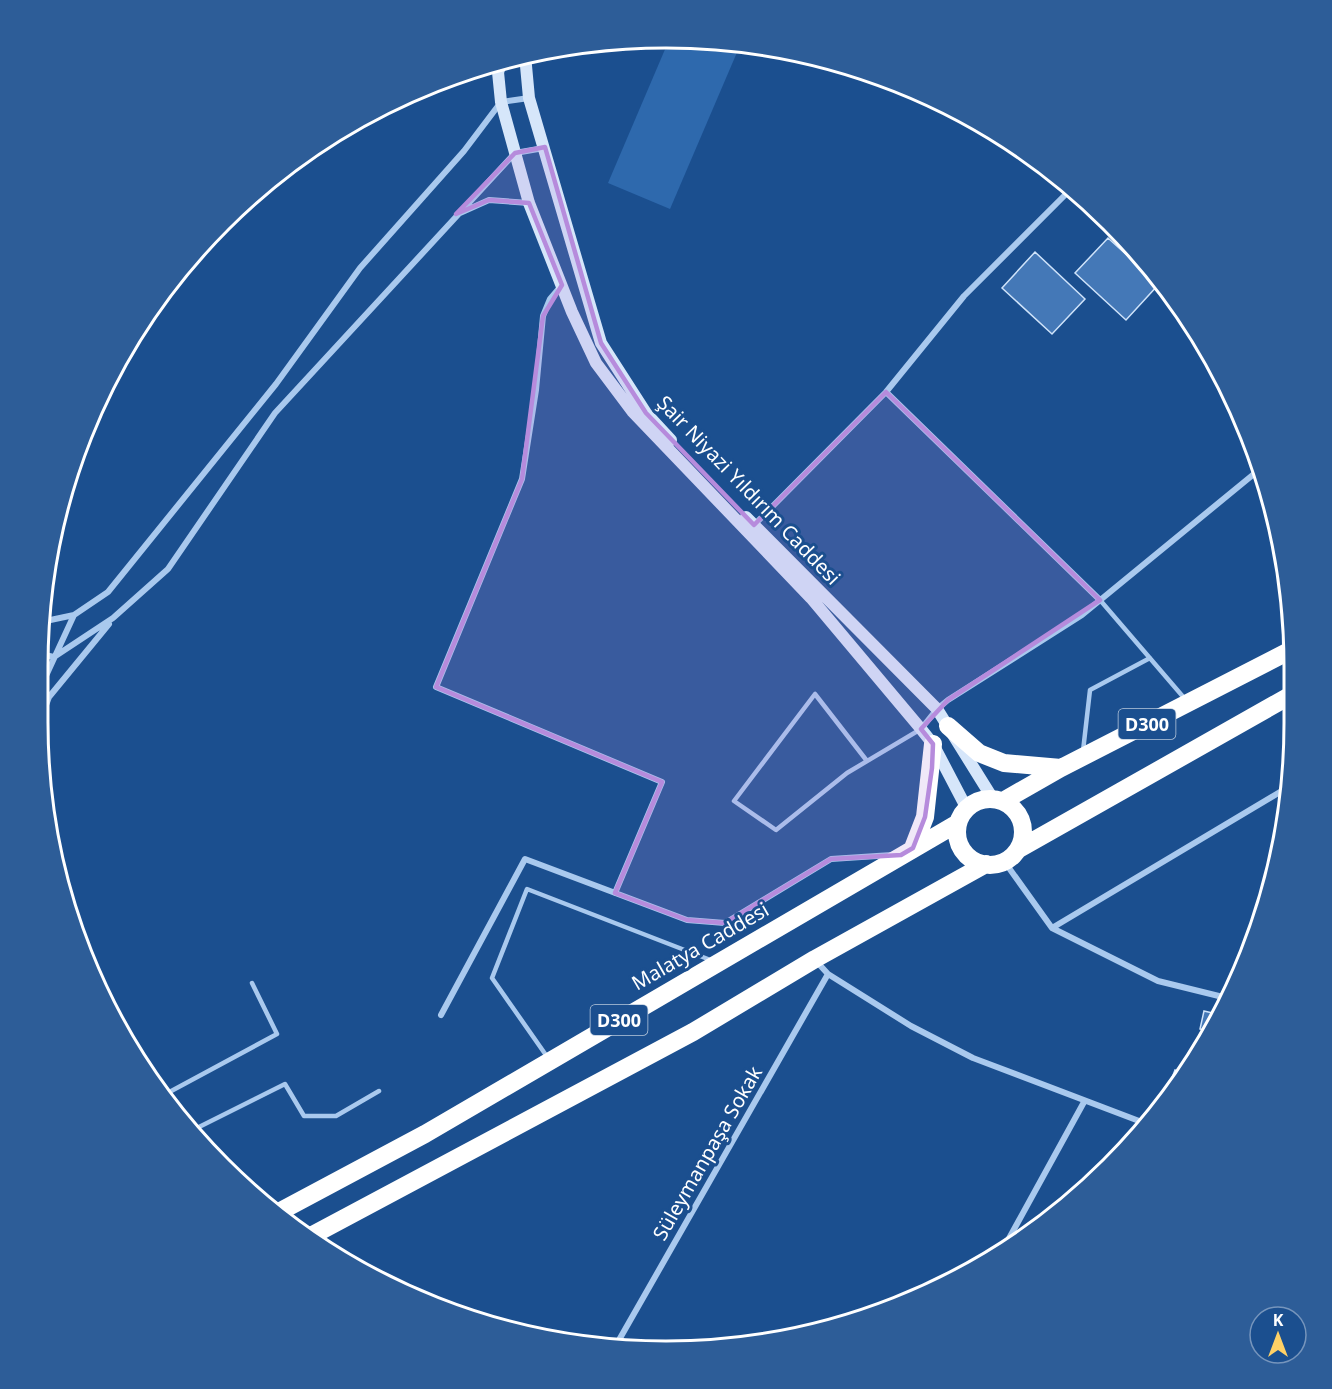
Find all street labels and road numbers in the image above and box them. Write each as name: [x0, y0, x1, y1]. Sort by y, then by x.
street label: Şair Niyazi Yıldırım Caddesi: [651, 390, 847, 590]
road number: D300: [1118, 709, 1176, 739]
street label: Malatya Caddesi: [627, 896, 773, 996]
road number: D300: [590, 1005, 648, 1035]
street label: Süleymanpaşa Sokak: [646, 1061, 768, 1245]

